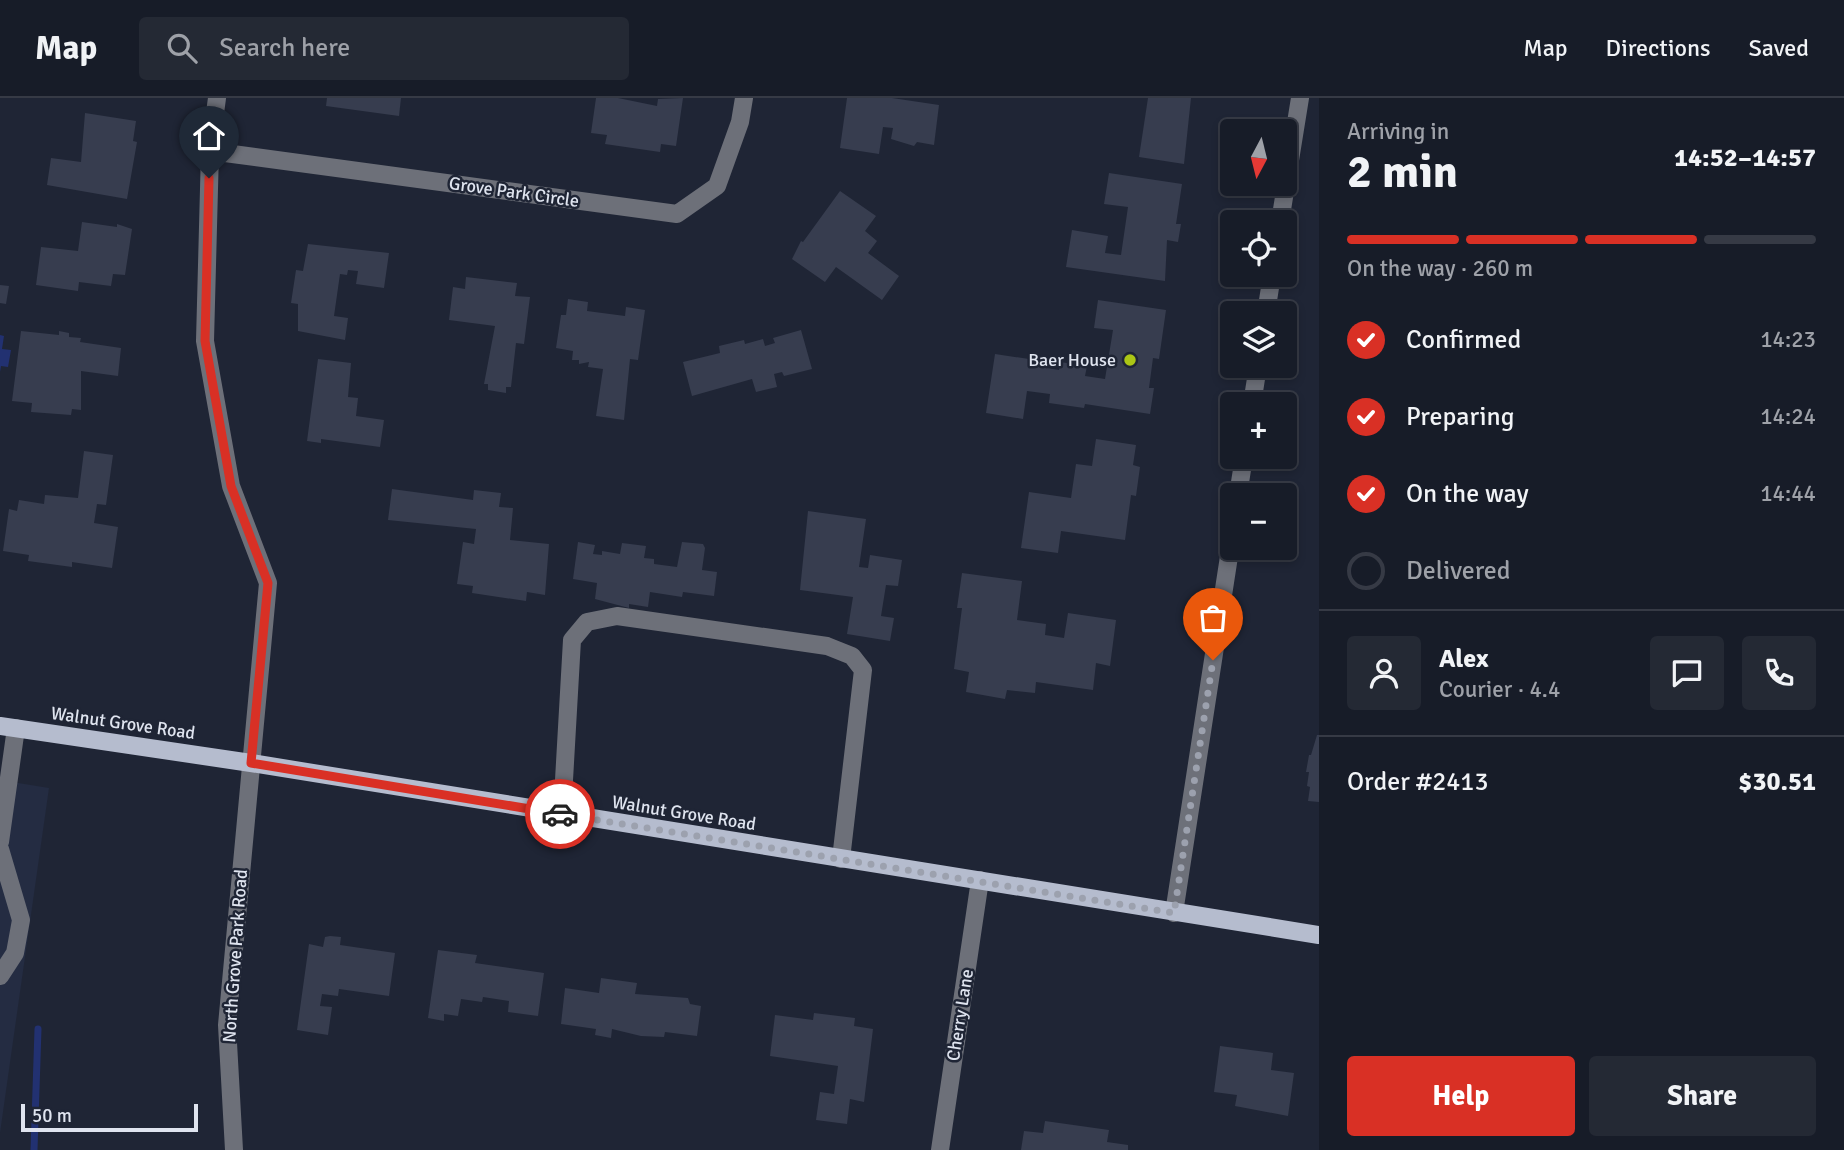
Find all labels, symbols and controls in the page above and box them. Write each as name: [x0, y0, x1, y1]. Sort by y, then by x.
search box: [139, 17, 629, 80]
text: Map: [35, 28, 97, 69]
icon: search: [163, 29, 201, 67]
text: Search here: [219, 32, 350, 64]
text: Map: [1523, 33, 1568, 63]
text: Directions: [1606, 33, 1711, 63]
text: Saved: [1749, 33, 1809, 63]
pin: [179, 106, 239, 178]
icon: home: [190, 117, 228, 155]
text: Arriving in: [1347, 117, 1449, 146]
north arrow: [1220, 119, 1297, 196]
map controls: [1220, 119, 1297, 560]
text: 14:52–14:57: [1674, 142, 1816, 174]
text: 2 min: [1347, 144, 1458, 200]
street label: Grove Park Circle: [448, 172, 580, 212]
button: locate: [1220, 210, 1297, 287]
text: On the way · 260 m: [1347, 254, 1533, 283]
button: layers: [1220, 301, 1297, 378]
icon: check: [1347, 321, 1385, 359]
text: Confirmed: [1406, 324, 1521, 356]
text: 14:23: [1760, 325, 1816, 354]
place label: Baer House: [1028, 349, 1116, 371]
marker: Baer House: [1122, 352, 1138, 368]
button: +: [1220, 392, 1297, 469]
icon: check: [1347, 398, 1385, 436]
text: Preparing: [1406, 401, 1514, 433]
text: 14:24: [1760, 402, 1816, 431]
icon: check: [1347, 475, 1385, 513]
text: On the way: [1406, 478, 1529, 510]
text: 14:44: [1760, 479, 1816, 508]
button: −: [1220, 483, 1297, 560]
text: Delivered: [1406, 555, 1511, 587]
pin: [1183, 588, 1243, 660]
icon: bag: [1194, 599, 1232, 637]
button: person: [1347, 636, 1421, 710]
button: chat: [1650, 636, 1724, 710]
button: phone: [1742, 636, 1816, 710]
text: Alex: [1439, 643, 1489, 675]
text: Courier · 4.4: [1439, 675, 1560, 704]
street label: Walnut Grove Road: [49, 702, 197, 744]
text: Order #2413: [1347, 766, 1488, 798]
text: $30.51: [1738, 766, 1816, 798]
courier: [525, 779, 595, 849]
street label: Walnut Grove Road: [610, 791, 758, 835]
icon: car: [541, 795, 579, 833]
street label: North Grove Park Road: [218, 869, 252, 1043]
street label: Cherry Lane: [942, 967, 978, 1063]
button: Help: [1347, 1056, 1575, 1136]
button: Share: [1589, 1056, 1816, 1136]
scale bar: [21, 1101, 198, 1133]
text: 50 m: [32, 1104, 72, 1128]

